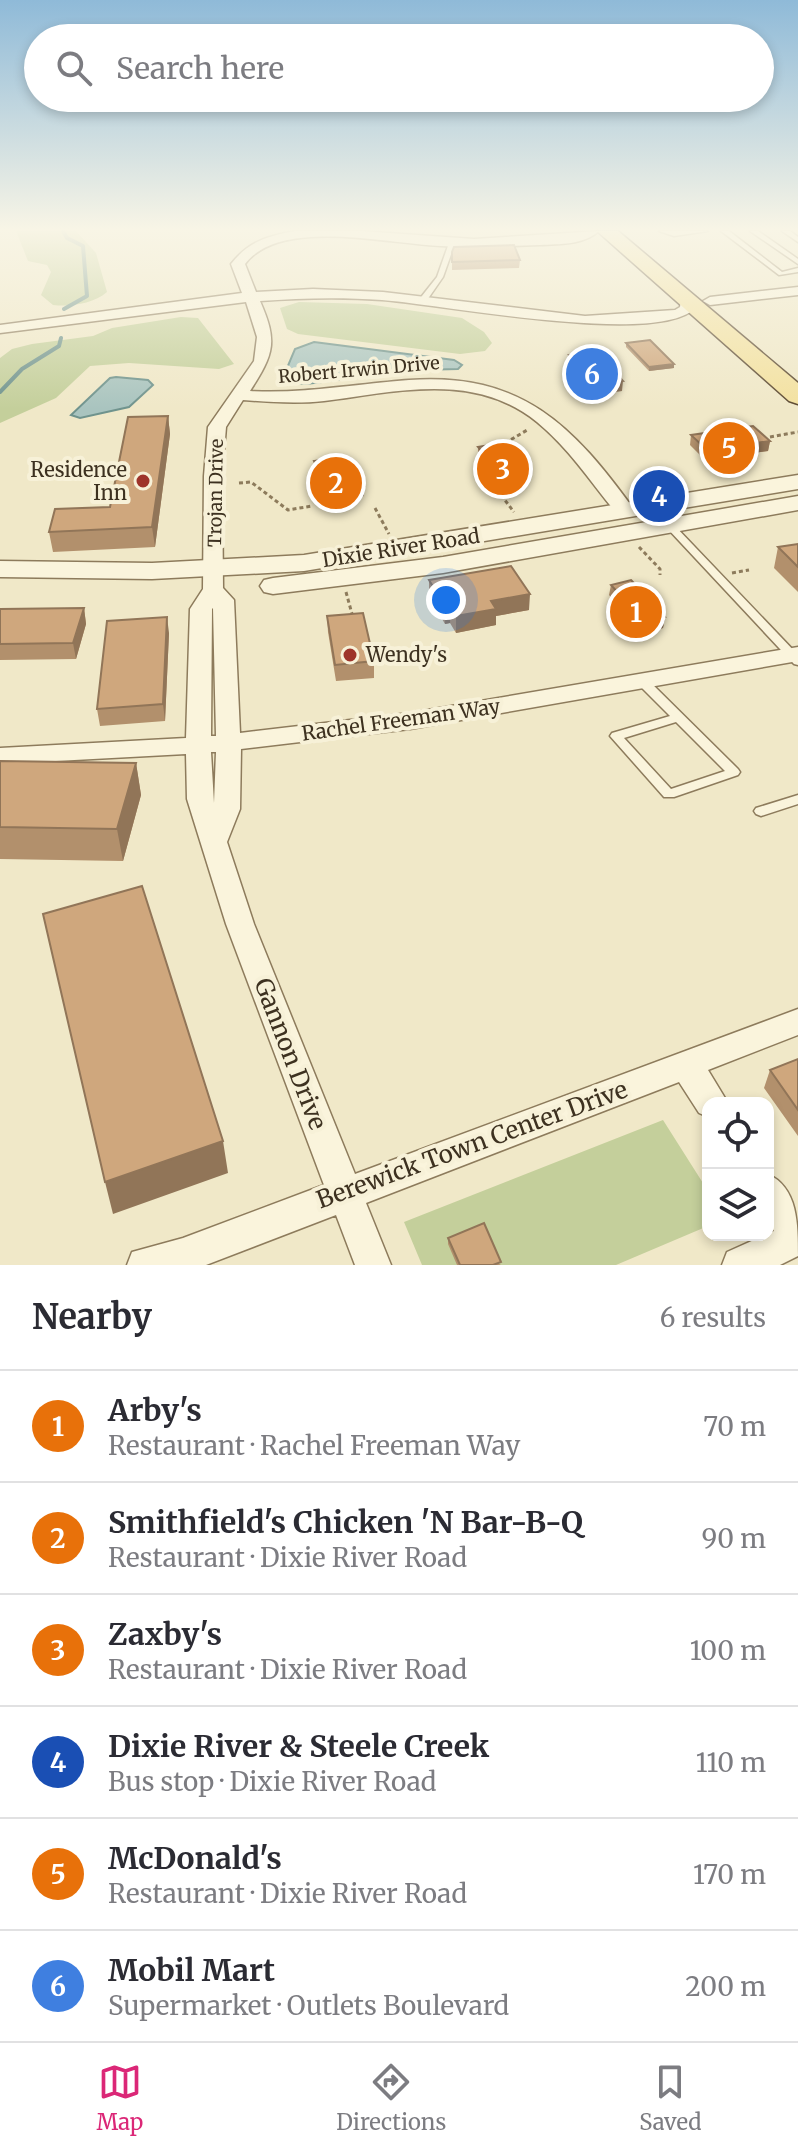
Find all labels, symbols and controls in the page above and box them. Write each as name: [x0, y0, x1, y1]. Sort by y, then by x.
search box: [24, 24, 774, 112]
icon: search: [52, 46, 96, 90]
text: Search here: [116, 49, 284, 87]
pin: 6: [566, 344, 618, 404]
street label: Robert Irwin Drive: [277, 351, 441, 388]
pin: 5: [703, 418, 755, 478]
street label: Trojan Drive: [203, 439, 228, 547]
pin: 3: [477, 439, 529, 499]
pin: 2: [310, 453, 362, 513]
place label: Residence Inn: [30, 457, 127, 505]
pin: 4: [633, 466, 685, 526]
marker: Residence Inn: [134, 472, 152, 490]
street label: Dixie River Road: [320, 523, 482, 572]
your location: [426, 580, 466, 620]
pin: 1: [610, 582, 662, 642]
place label: Wendy's: [365, 642, 447, 667]
marker: Wendy's: [341, 646, 359, 664]
street label: Rachel Freeman Way: [300, 693, 502, 746]
street label: Gannon Drive: [247, 974, 334, 1134]
street label: Berewick Town Center Drive: [312, 1074, 632, 1215]
map controls: [702, 1097, 774, 1241]
button: locate: [702, 1097, 774, 1169]
button: layers: [702, 1169, 774, 1241]
text: Nearby: [32, 1296, 152, 1338]
text: 6 results: [660, 1301, 766, 1334]
text: Arby's: [108, 1391, 202, 1429]
text: 1: [52, 1410, 64, 1443]
text: 70 m: [703, 1410, 766, 1443]
text: Restaurant · Rachel Freeman Way: [108, 1429, 520, 1462]
text: Smithfield's Chicken 'N Bar-B-Q: [108, 1503, 583, 1541]
text: 2: [50, 1522, 66, 1555]
text: 90 m: [702, 1522, 766, 1555]
text: Restaurant · Dixie River Road: [108, 1541, 467, 1574]
text: Zaxby's: [108, 1615, 222, 1653]
text: 3: [51, 1634, 65, 1667]
text: 100 m: [690, 1634, 766, 1667]
text: Restaurant · Dixie River Road: [108, 1653, 467, 1686]
text: Dixie River & Steele Creek: [108, 1727, 489, 1765]
text: 4: [50, 1746, 66, 1779]
text: 110 m: [696, 1746, 766, 1779]
text: Bus stop · Dixie River Road: [108, 1765, 436, 1798]
text: McDonald's: [108, 1839, 282, 1877]
text: 5: [50, 1858, 66, 1891]
text: 170 m: [693, 1858, 766, 1891]
text: Restaurant · Dixie River Road: [108, 1877, 467, 1910]
text: Mobil Mart: [108, 1951, 275, 1989]
text: 6: [50, 1970, 66, 2003]
text: 200 m: [685, 1970, 766, 2003]
text: Supermarket · Outlets Boulevard: [108, 1989, 509, 2022]
tab: Map: [96, 2060, 143, 2136]
tab: Directions: [336, 2060, 446, 2136]
tab: Saved: [639, 2060, 702, 2136]

